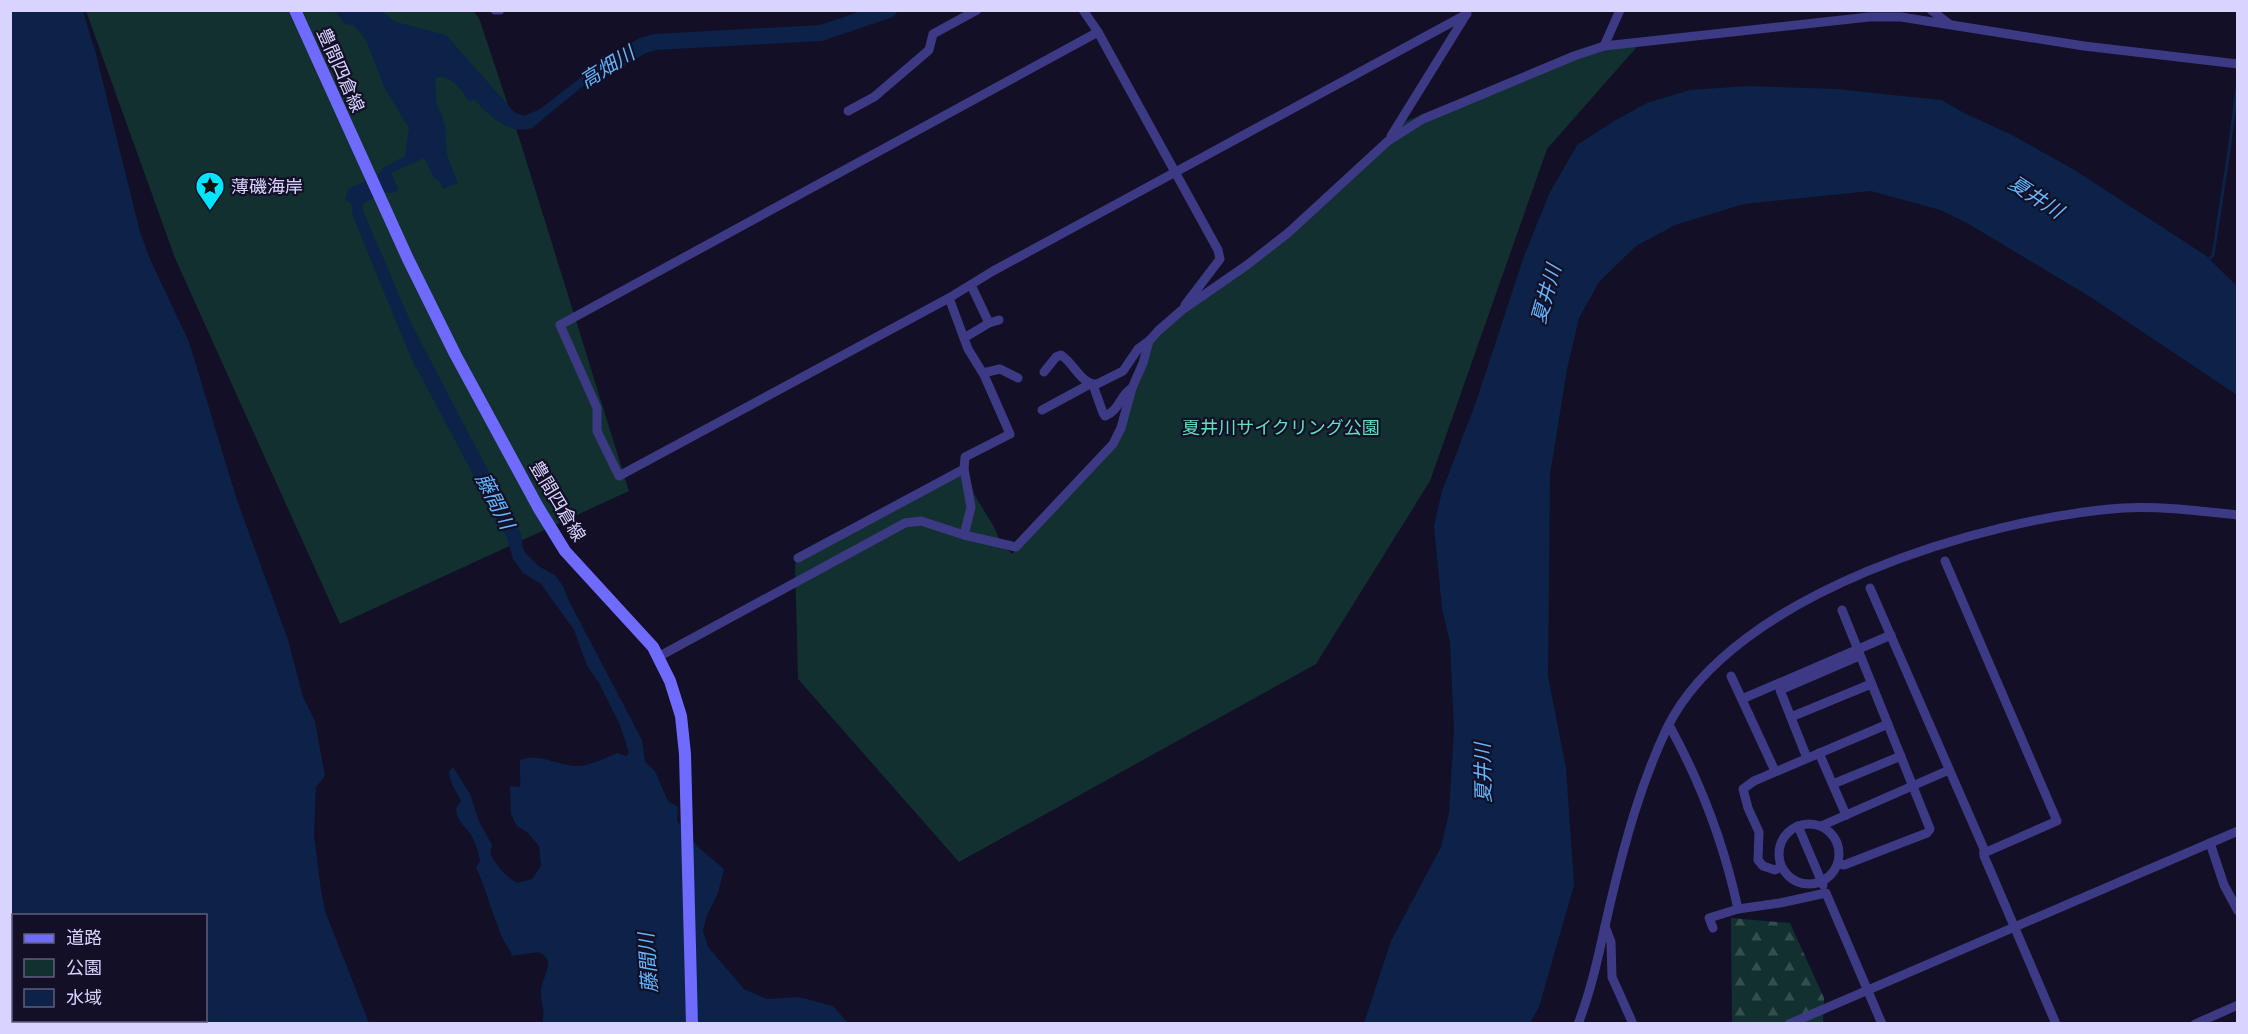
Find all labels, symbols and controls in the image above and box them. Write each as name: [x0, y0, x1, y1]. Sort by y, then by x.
street label: 豊間四倉線: [313, 25, 369, 115]
water label: 高畑川: [575, 40, 640, 93]
place icon: 薄磯海岸: [194, 170, 226, 212]
water label: 夏井川: [2004, 171, 2069, 224]
place label: 薄磯海岸: [231, 176, 303, 197]
water label: 夏井川: [1526, 260, 1566, 326]
park label: 夏井川サイクリング公園: [1182, 417, 1380, 438]
street label: 豊間四倉線: [526, 457, 590, 545]
water label: 藤間川: [471, 469, 520, 535]
water label: 夏井川: [1470, 741, 1496, 803]
legend: [12, 914, 207, 1022]
text: 道路: [66, 927, 102, 948]
water label: 藤間川: [634, 930, 662, 994]
text: 公園: [66, 957, 102, 978]
text: 水域: [66, 987, 102, 1008]

